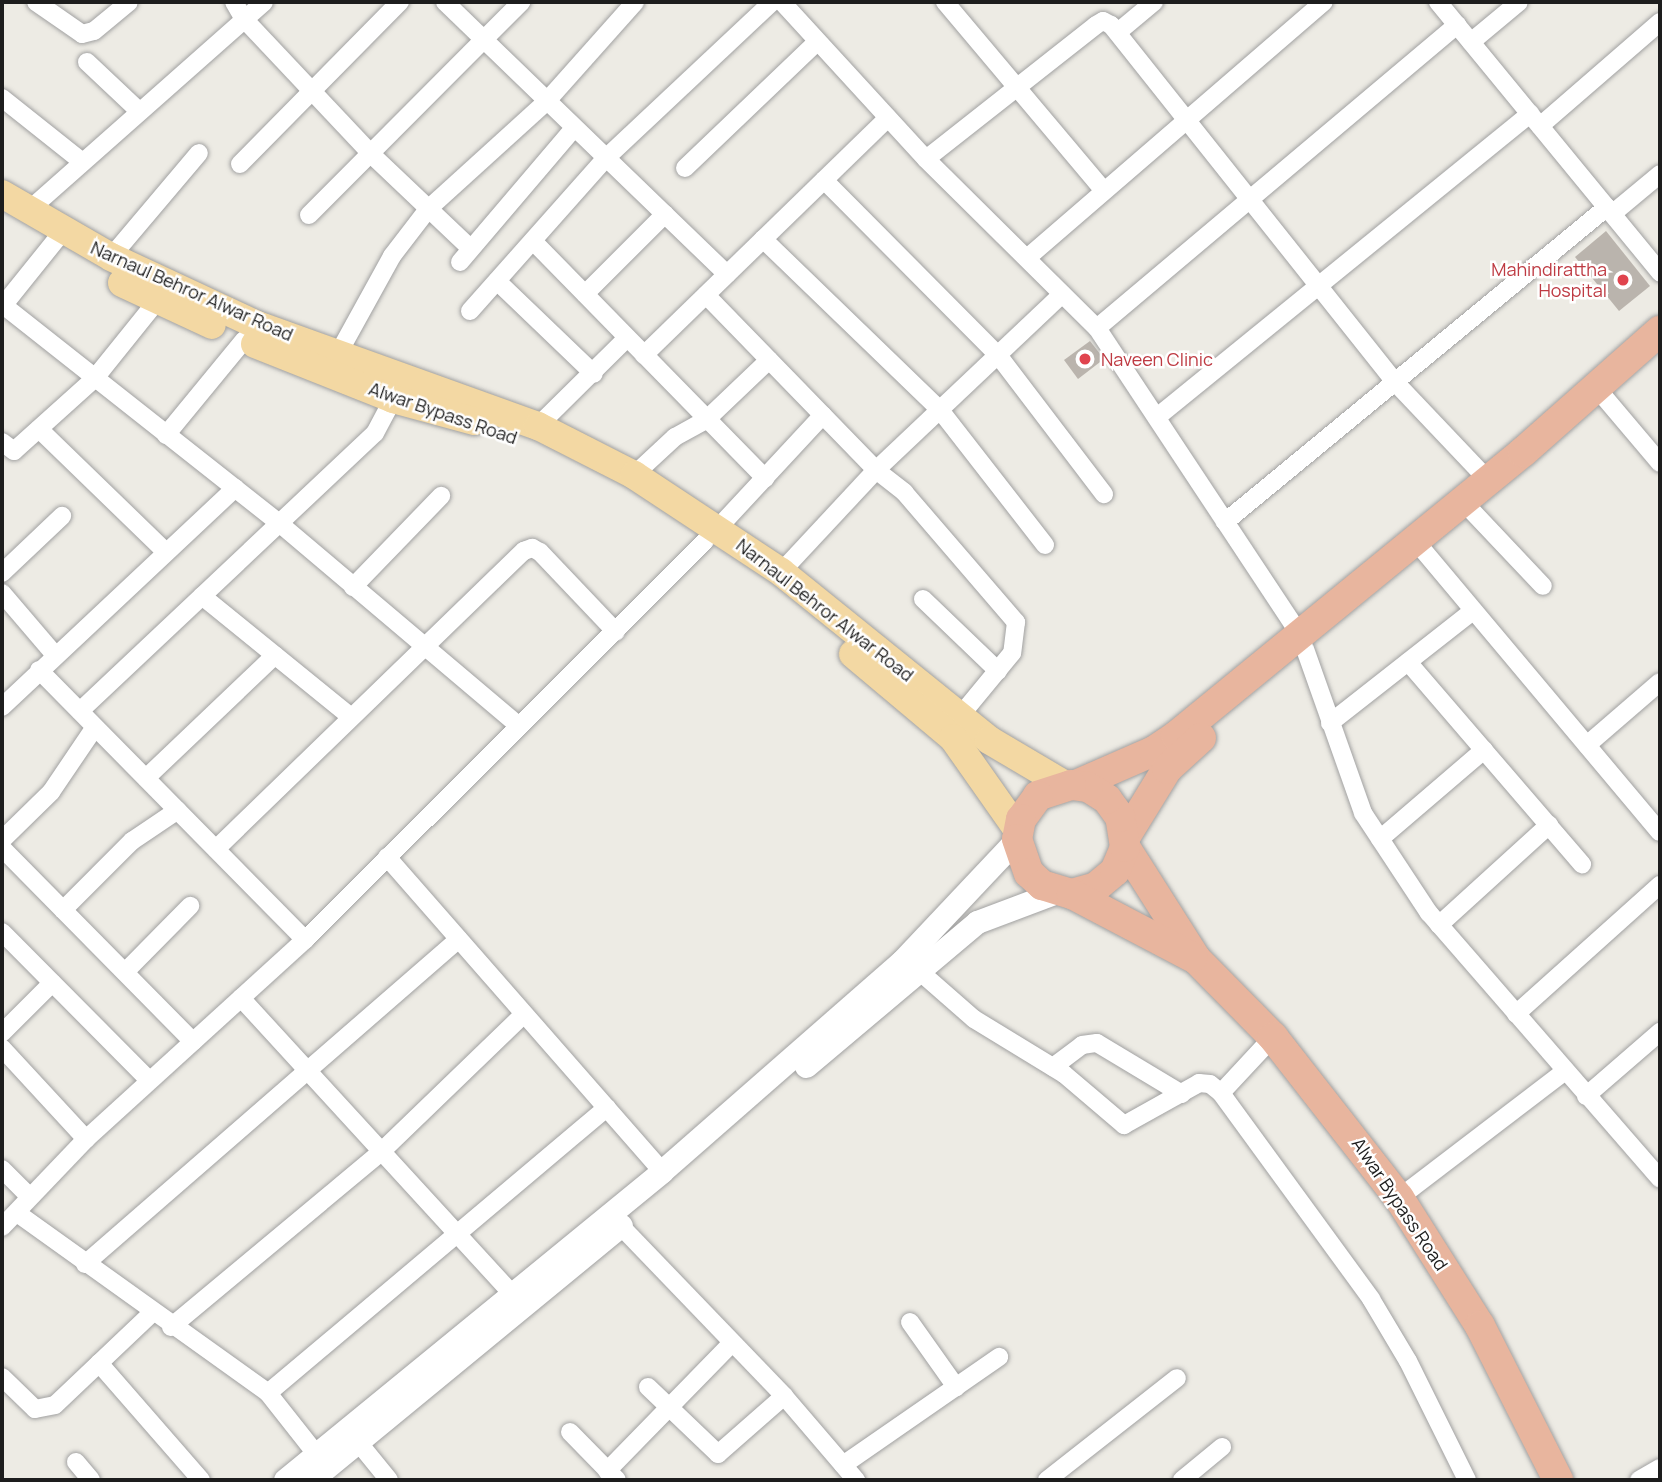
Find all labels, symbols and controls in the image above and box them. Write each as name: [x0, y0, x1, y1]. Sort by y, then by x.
street label: Narnaul Behror Alwar Road: [88, 237, 296, 345]
place label: Mahindirattha Hospital: [1491, 259, 1607, 302]
marker: Mahindirattha Hospital: [1613, 270, 1633, 290]
place label: Naveen Clinic: [1101, 348, 1213, 370]
marker: Naveen Clinic: [1075, 349, 1095, 369]
street label: Alwar Bypass Road: [366, 378, 520, 448]
street label: Narnaul Behror Alwar Road: [732, 534, 918, 686]
street label: Alwar Bypass Road: [1348, 1134, 1452, 1274]

